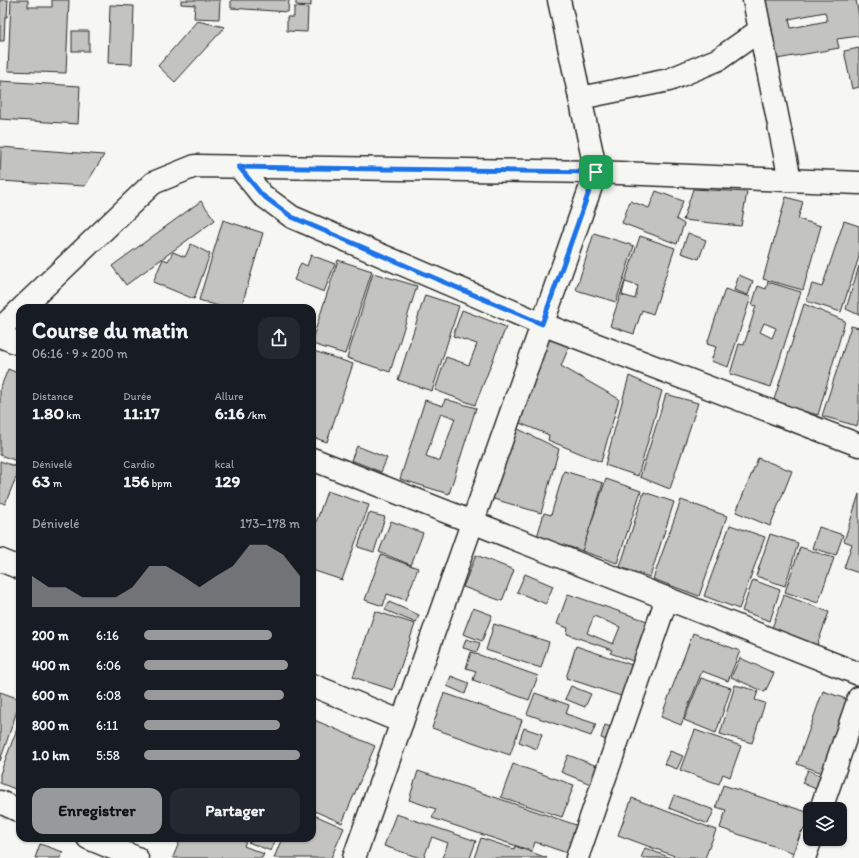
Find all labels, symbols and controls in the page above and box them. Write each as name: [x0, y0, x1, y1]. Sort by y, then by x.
pin: [579, 155, 613, 189]
icon: arrive: [585, 161, 607, 183]
text: Course du matin: [32, 317, 188, 344]
button: share: [258, 317, 300, 359]
text: 06:16 · 9 × 200 m: [32, 346, 128, 361]
text: Distance: [32, 390, 73, 403]
text: Durée: [123, 390, 152, 403]
text: Allure: [215, 390, 244, 403]
text: 1.80: [32, 403, 64, 423]
text: 11:17: [123, 403, 160, 423]
text: 6:16: [215, 403, 245, 423]
text: km: [64, 409, 81, 422]
text: /km: [245, 409, 266, 422]
text: Dénivelé: [32, 458, 72, 471]
text: Cardio: [123, 458, 155, 471]
text: kcal: [215, 458, 234, 471]
text: 63: [32, 471, 50, 491]
text: 156: [123, 471, 149, 491]
text: 129: [215, 471, 240, 491]
text: m: [50, 477, 62, 490]
text: bpm: [149, 477, 172, 490]
text: Dénivelé: [32, 516, 80, 531]
text: 173–178 m: [240, 516, 300, 531]
text: 200 m: [32, 628, 69, 643]
text: 6:16: [96, 628, 119, 643]
text: 400 m: [32, 658, 70, 673]
text: 6:06: [96, 658, 121, 673]
text: 600 m: [32, 688, 69, 703]
text: 6:08: [96, 688, 121, 703]
text: 800 m: [32, 718, 69, 733]
text: 6:11: [96, 718, 118, 733]
text: 1.0 km: [32, 748, 69, 763]
text: 5:58: [96, 748, 120, 763]
button: Enregistrer: [32, 788, 162, 834]
button: Partager: [170, 788, 300, 834]
map controls: [803, 802, 847, 846]
button: layers: [803, 802, 847, 846]

